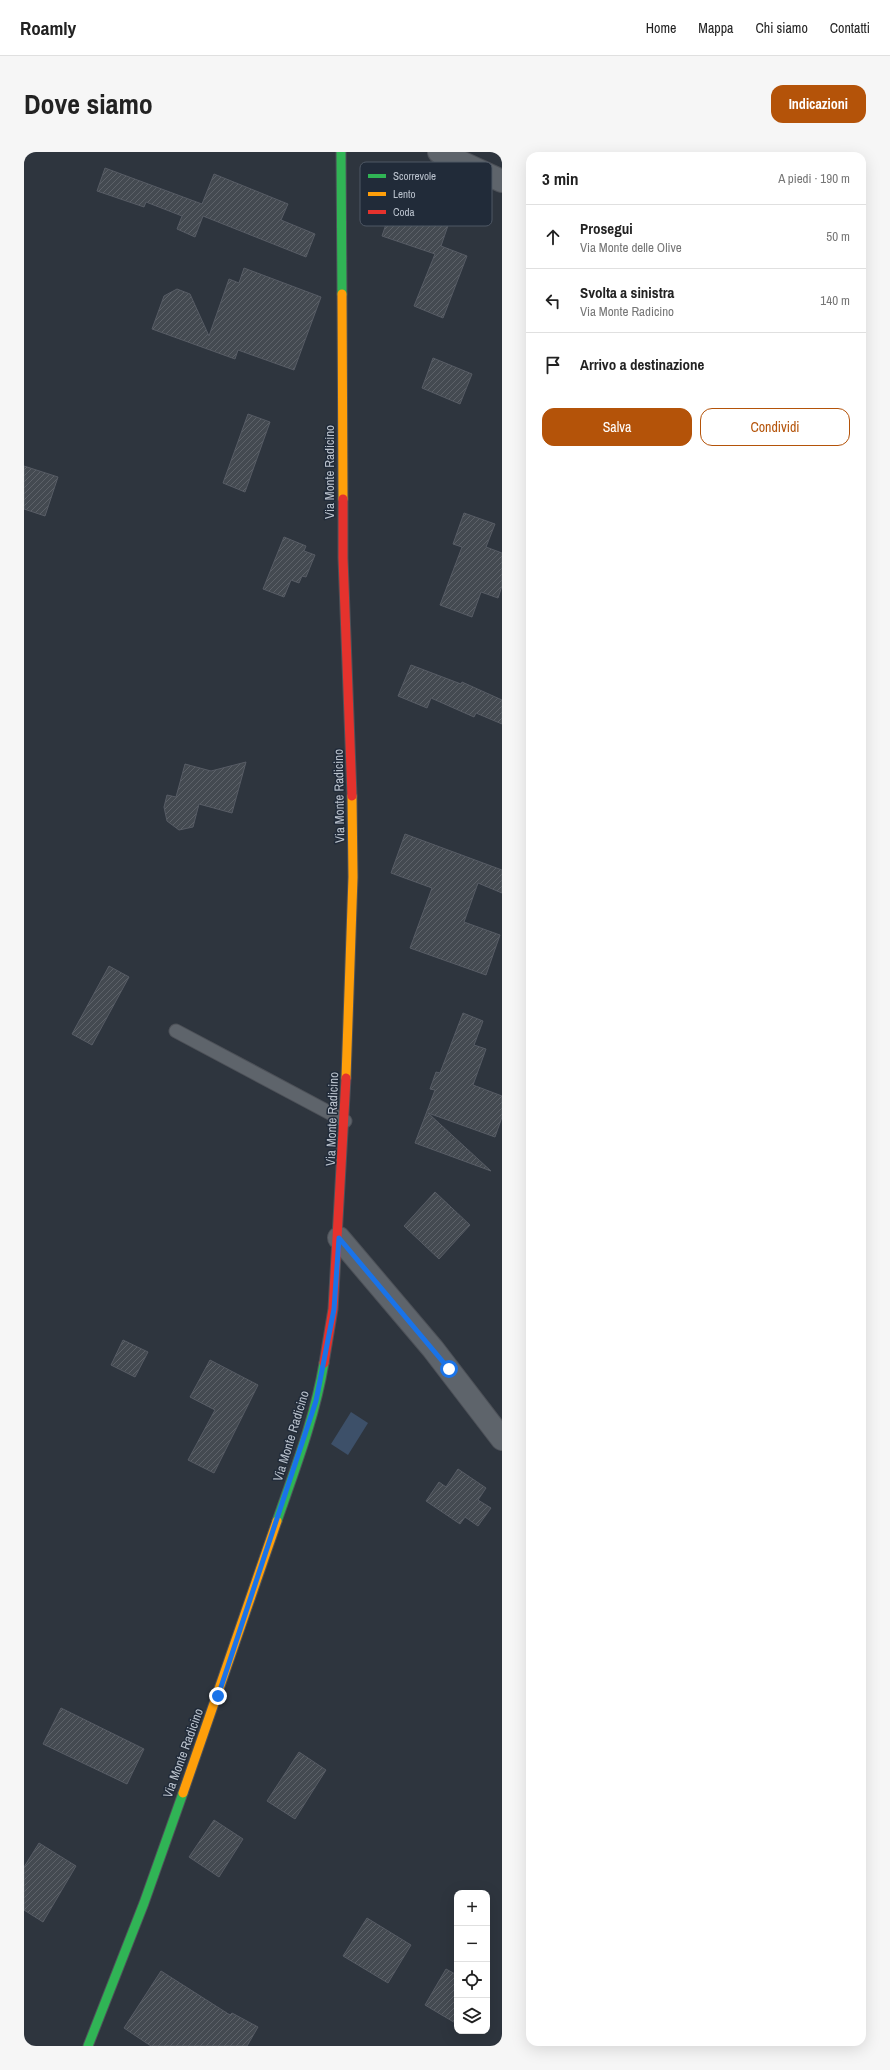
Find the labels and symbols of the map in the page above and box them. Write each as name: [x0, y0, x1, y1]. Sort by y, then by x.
legend: [360, 162, 492, 226]
text: Scorrevole: [393, 169, 436, 183]
text: Lento: [393, 187, 416, 201]
text: Coda: [393, 205, 415, 219]
street label: Via Monte Radicino: [321, 425, 338, 519]
street label: Via Monte Radicino: [330, 749, 348, 843]
street label: Via Monte Radicino: [322, 1072, 342, 1166]
route start: [440, 1360, 458, 1378]
street label: Via Monte Radicino: [269, 1388, 313, 1483]
route end: [209, 1687, 227, 1705]
street label: Via Monte Radicino: [159, 1706, 207, 1800]

